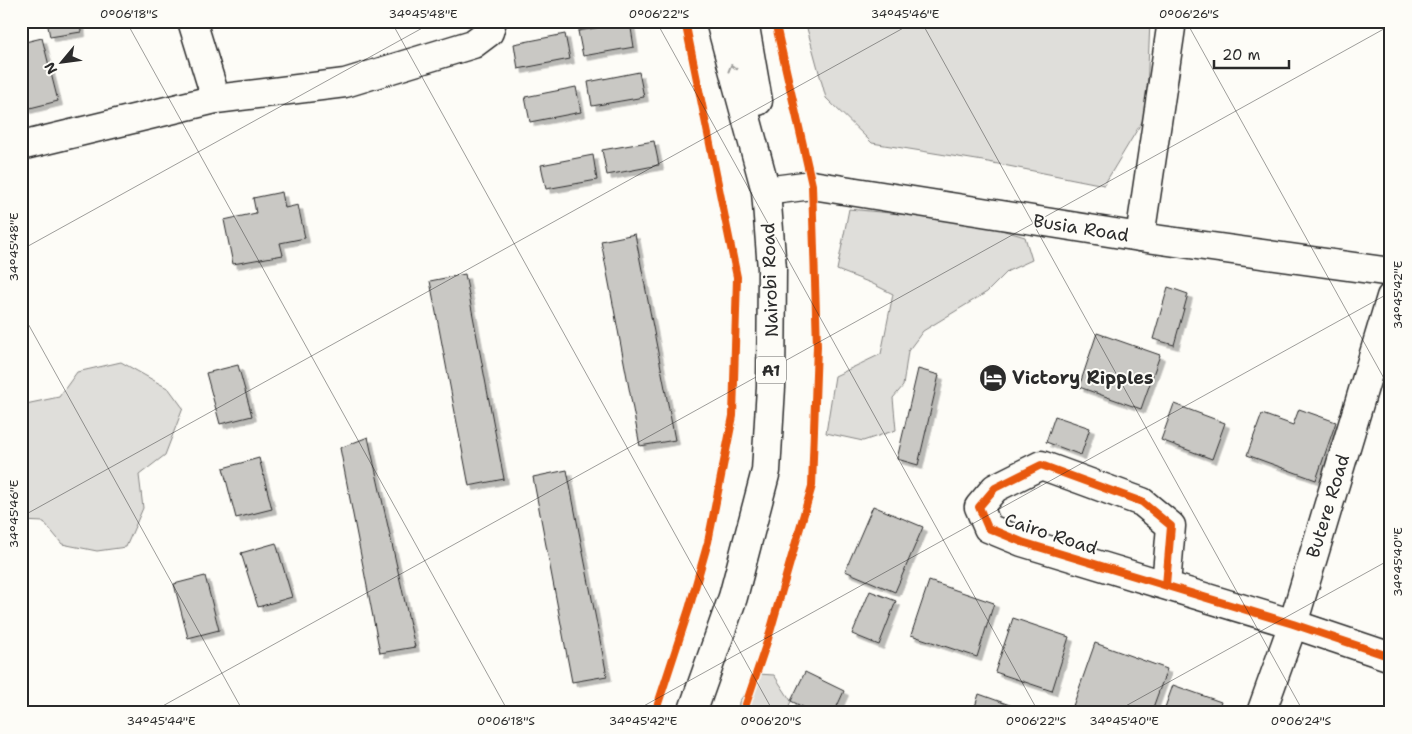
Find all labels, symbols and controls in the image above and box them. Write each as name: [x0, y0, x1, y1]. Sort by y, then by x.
text: 0°06'18"S: [100, 6, 158, 22]
text: 34°45'48"E: [388, 6, 458, 22]
text: 0°06'22"S: [629, 6, 690, 22]
text: 34°45'46"E: [871, 6, 939, 22]
text: 0°06'26"S: [1159, 6, 1219, 22]
north arrow: [38, 38, 88, 88]
scale bar: [1214, 38, 1290, 70]
text: 20 m: [1222, 45, 1261, 65]
text: N: [40, 59, 61, 78]
one-way arrow: [728, 64, 738, 72]
street label: Busia Road: [1031, 209, 1131, 247]
text: 34°45'48"E: [6, 212, 22, 282]
street label: Nairobi Road: [756, 222, 784, 338]
text: 34°45'42"E: [1390, 261, 1406, 329]
road number: A1: [756, 356, 786, 384]
hotel icon: Victory Ripples: [978, 363, 1008, 393]
place label: Victory Ripples: [1012, 366, 1154, 390]
street label: Butere Road: [1301, 451, 1355, 561]
text: 34°45'46"E: [6, 480, 22, 548]
street label: Cairo Road: [1001, 508, 1101, 560]
text: 34°45'40"E: [1390, 527, 1406, 597]
text: 34°45'44"E: [126, 713, 196, 729]
text: 0°06'18"S: [477, 713, 535, 729]
text: 34°45'42"E: [609, 713, 677, 729]
text: 0°06'20"S: [740, 713, 802, 729]
text: 0°06'22"S: [1006, 713, 1067, 729]
text: 34°45'40"E: [1089, 713, 1159, 729]
text: 0°06'24"S: [1271, 713, 1332, 729]

